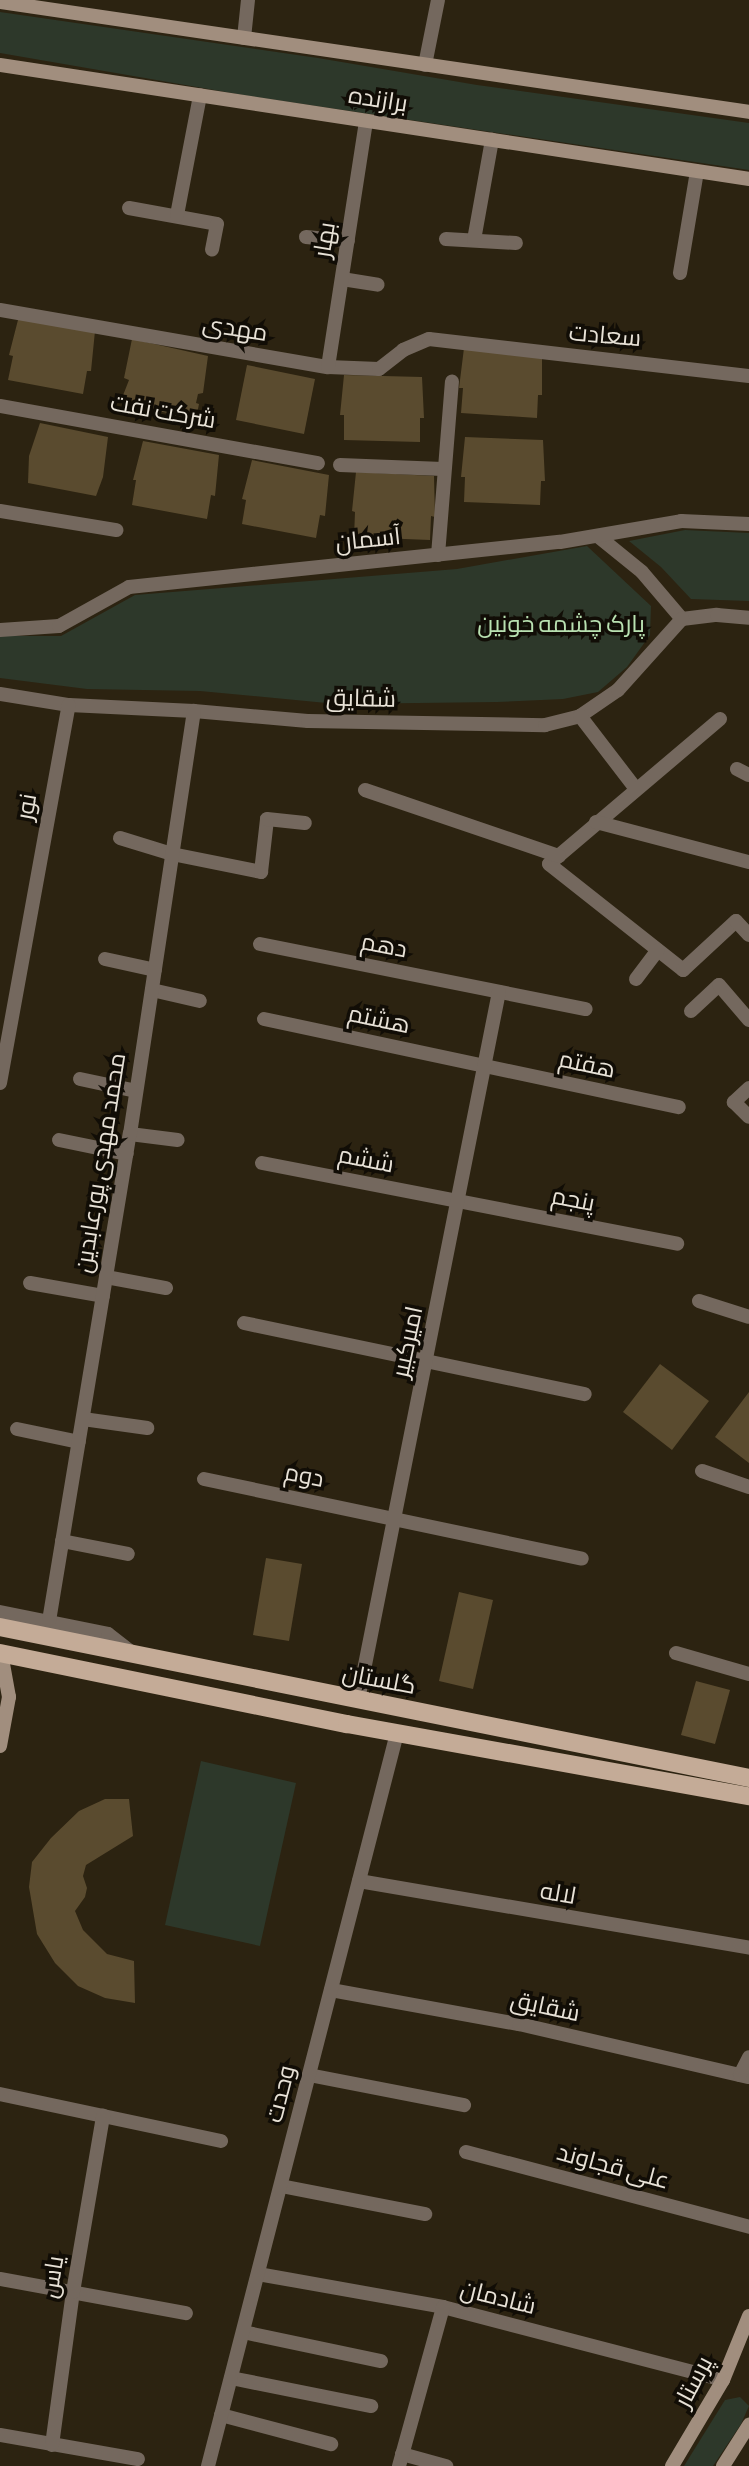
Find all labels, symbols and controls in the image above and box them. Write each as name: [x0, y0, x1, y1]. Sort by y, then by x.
street label: برازنده: [346, 81, 410, 119]
street label: بهار: [308, 220, 342, 260]
street label: مهدی: [200, 310, 270, 348]
street label: سعادت: [568, 318, 642, 354]
street label: شرکت نفت: [108, 389, 218, 435]
street label: آسمان: [334, 522, 402, 558]
park label: پارک چشمه خونین: [477, 611, 645, 639]
street label: شقایق: [326, 684, 396, 714]
street label: نور: [11, 791, 43, 823]
street label: دهم: [358, 927, 410, 965]
street label: هشتم: [345, 999, 413, 1041]
street label: هفتم: [556, 1045, 618, 1085]
street label: محمد مهدی پورعابدین: [69, 1051, 133, 1275]
street label: ششم: [336, 1140, 396, 1180]
street label: پنجم: [549, 1182, 597, 1218]
street label: امیرکبیر: [386, 1304, 430, 1380]
street label: دوم: [282, 1458, 326, 1494]
street label: گلستان: [340, 1659, 418, 1701]
street label: لاله: [538, 1877, 578, 1911]
street label: شقایق: [508, 1986, 582, 2028]
street label: وحدت: [260, 2062, 302, 2126]
street label: علی قجاوند: [554, 2138, 672, 2196]
street label: یاس: [35, 2254, 71, 2300]
street label: شادمان: [457, 2275, 539, 2321]
street label: پرستار: [669, 2351, 719, 2413]

